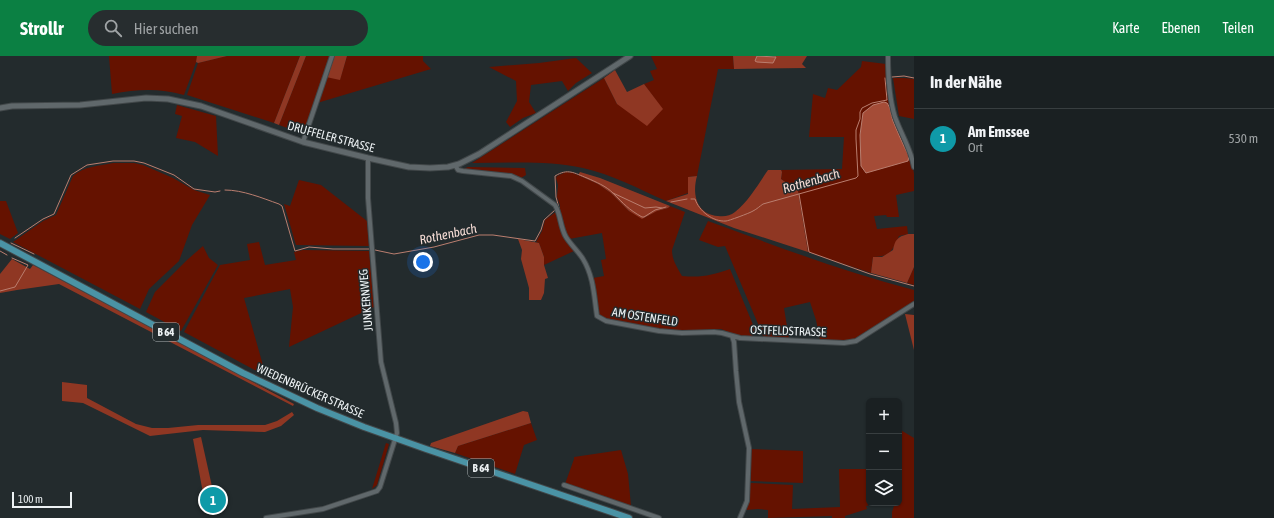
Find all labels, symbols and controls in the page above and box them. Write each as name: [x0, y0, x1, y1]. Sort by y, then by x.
search box: [88, 10, 368, 46]
text: Strollr: [20, 17, 64, 39]
icon: search: [102, 17, 124, 39]
text: Hier suchen: [134, 20, 199, 37]
text: Karte: [1112, 20, 1139, 36]
text: Ebenen: [1161, 20, 1200, 36]
text: Teilen: [1222, 20, 1254, 36]
text: In der Nähe: [930, 72, 1002, 92]
street label: DRUFFELER STRASSE: [286, 119, 376, 155]
text: Am Emssee: [968, 123, 1030, 140]
text: 1: [940, 131, 946, 146]
text: 530 m: [1229, 131, 1258, 146]
text: Ort: [968, 140, 983, 155]
water label: Rothenbach: [781, 166, 842, 196]
water label: Rothenbach: [418, 220, 479, 247]
your location: [413, 252, 433, 272]
street label: JUNKERNWEG: [356, 268, 376, 332]
street label: AM OSTENFELD: [611, 305, 679, 329]
road number: B 64: [153, 323, 179, 341]
street label: OSTFELDSTRASSE: [750, 323, 826, 339]
street label: WIEDENBRÜCKER STRASSE: [254, 361, 366, 421]
map controls: [866, 398, 902, 506]
button: +: [866, 398, 902, 434]
button: −: [866, 434, 902, 470]
road number: B 64: [468, 459, 494, 477]
button: layers: [866, 470, 902, 506]
pin: 1: [200, 485, 226, 515]
scale bar: [12, 490, 72, 509]
text: 100 m: [18, 493, 43, 505]

